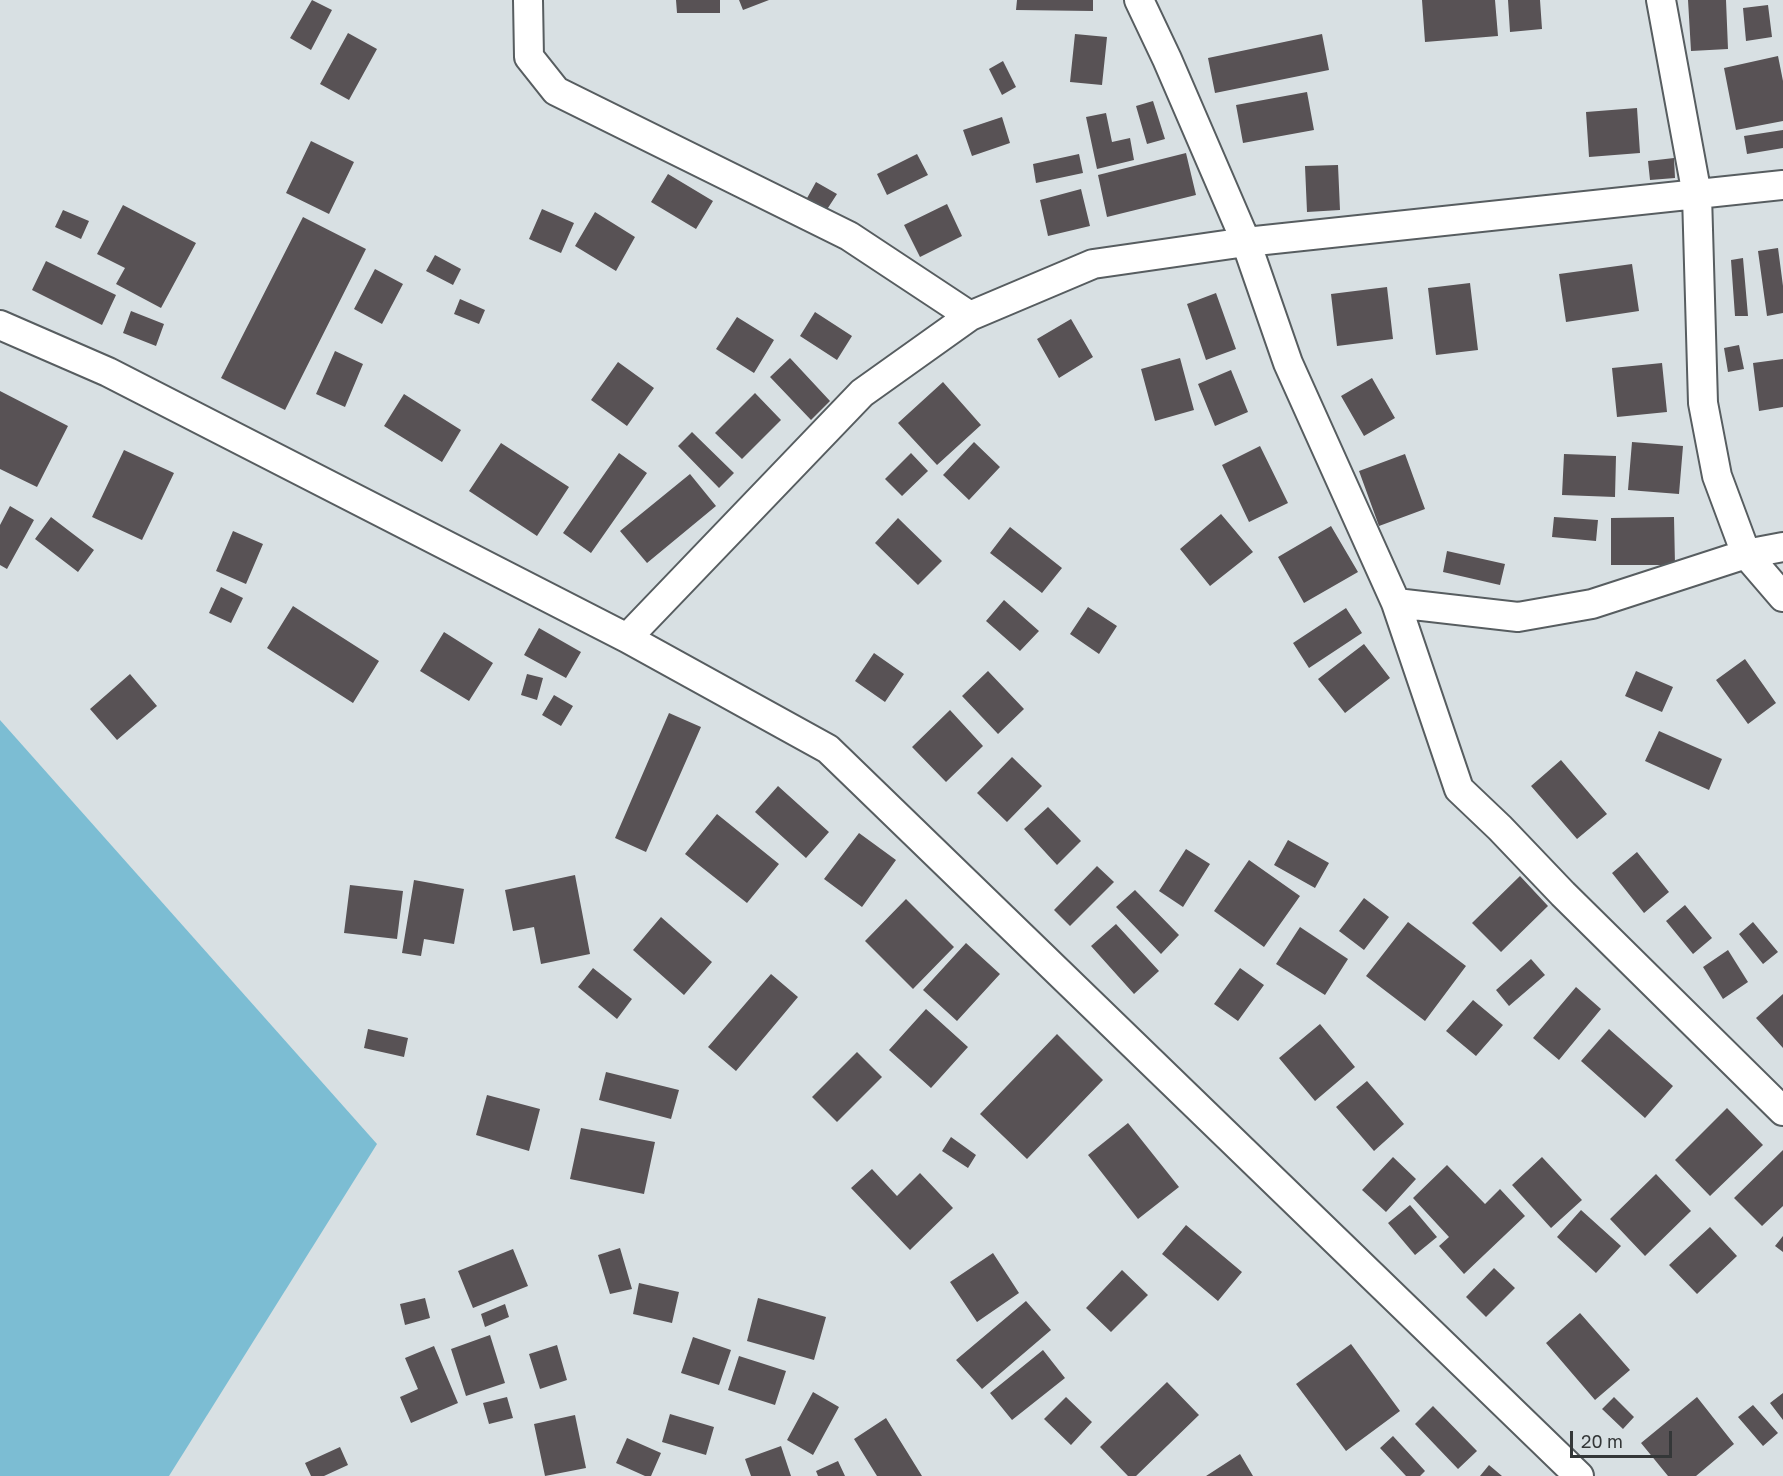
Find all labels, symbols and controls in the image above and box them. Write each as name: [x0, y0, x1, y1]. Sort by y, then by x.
scale bar: [1573, 1419, 1675, 1457]
text: 20 m: [1581, 1430, 1623, 1452]

